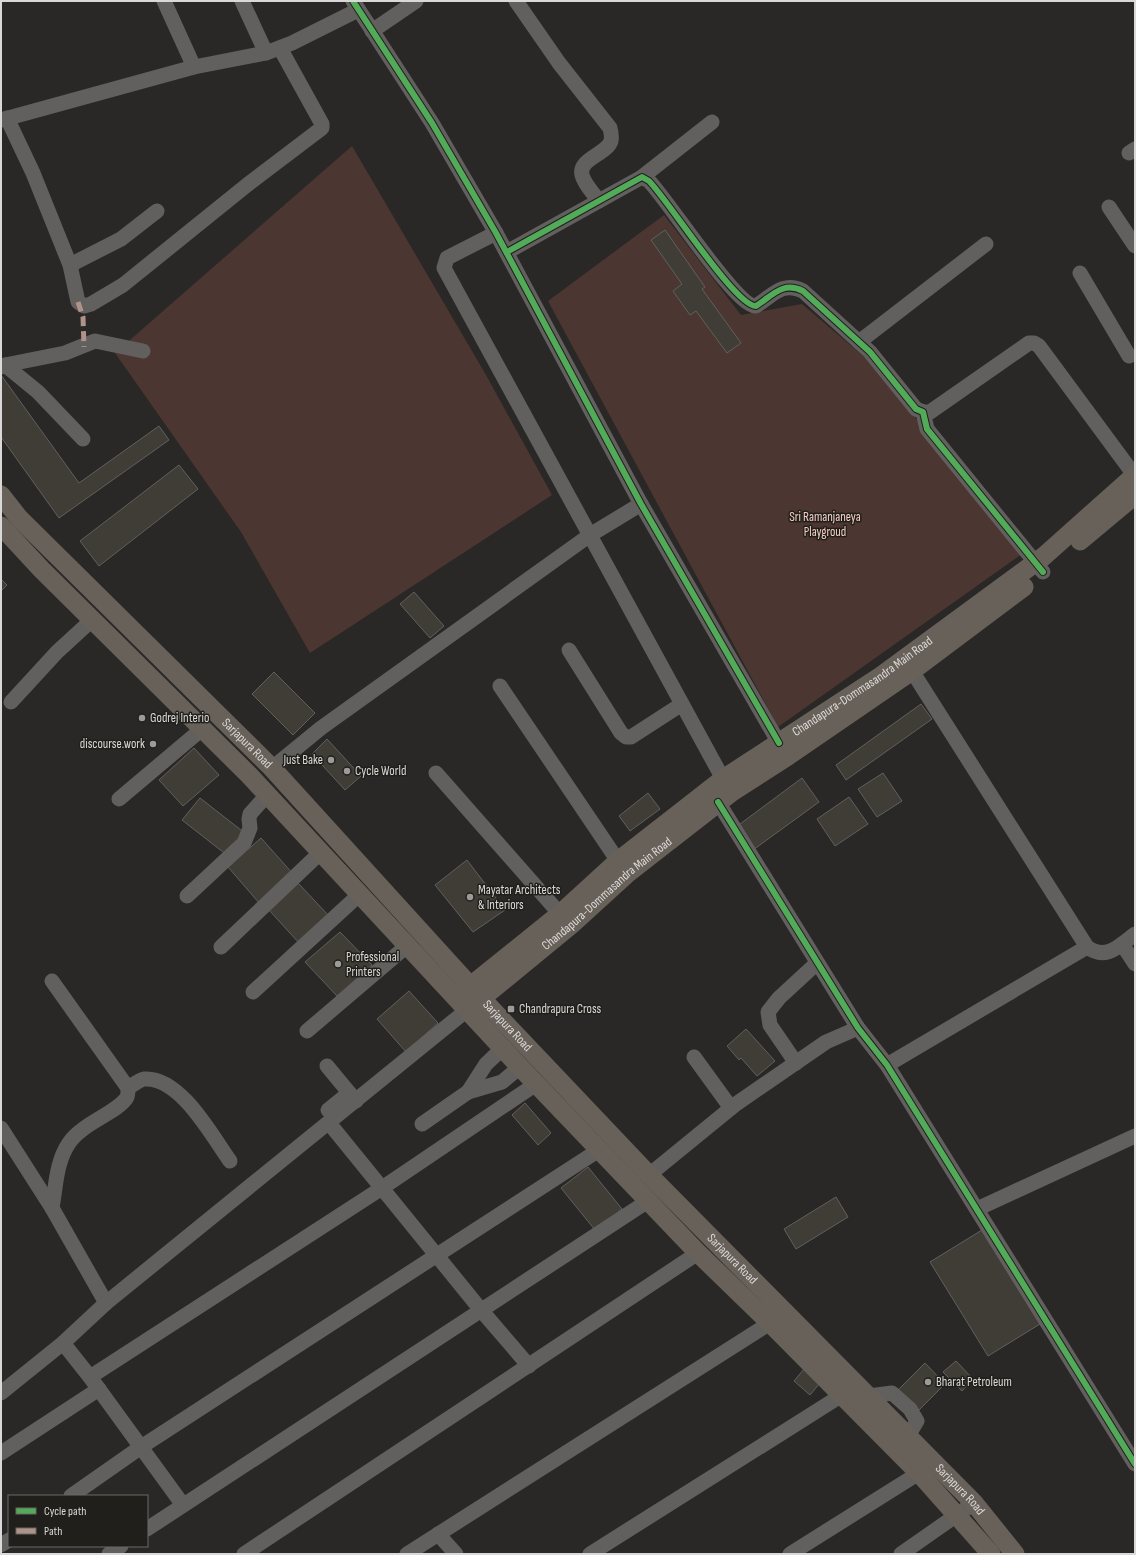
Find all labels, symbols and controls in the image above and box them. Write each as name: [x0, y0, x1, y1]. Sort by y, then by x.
park label: Sri Ramanjaneya Playgroud: [789, 509, 861, 540]
street label: Chandapura-Dommasandra Main Road: [789, 633, 936, 740]
place label: Godrej Interio: [150, 710, 209, 726]
marker: Godrej Interio: [137, 713, 147, 723]
street label: Sarjapura Road: [219, 715, 276, 772]
place label: discourse.work: [80, 736, 145, 752]
marker: discourse.work: [148, 739, 158, 749]
place label: Just Bake: [282, 752, 323, 768]
marker: Just Bake: [326, 755, 336, 765]
place label: Cycle World: [355, 763, 406, 779]
marker: Cycle World: [342, 766, 352, 776]
street label: Chandapura-Dommasandra Main Road: [538, 834, 675, 954]
place label: Mayatar Architects & Interiors: [478, 882, 561, 913]
marker: Mayatar Architects & Interiors: [465, 892, 475, 902]
place label: Professional Printers: [346, 949, 399, 980]
marker: Professional Printers: [333, 959, 343, 969]
street label: Sarjapura Road: [479, 997, 536, 1055]
place label: Chandrapura Cross: [519, 1001, 601, 1017]
marker: Chandrapura Cross: [506, 1004, 516, 1014]
street label: Sarjapura Road: [704, 1230, 761, 1288]
place label: Bharat Petroleum: [936, 1374, 1012, 1390]
marker: Bharat Petroleum: [923, 1377, 933, 1387]
street label: Sarjapura Road: [932, 1461, 988, 1518]
legend: [8, 1495, 148, 1547]
text: Cycle path: [44, 1504, 86, 1519]
text: Path: [44, 1524, 62, 1539]

